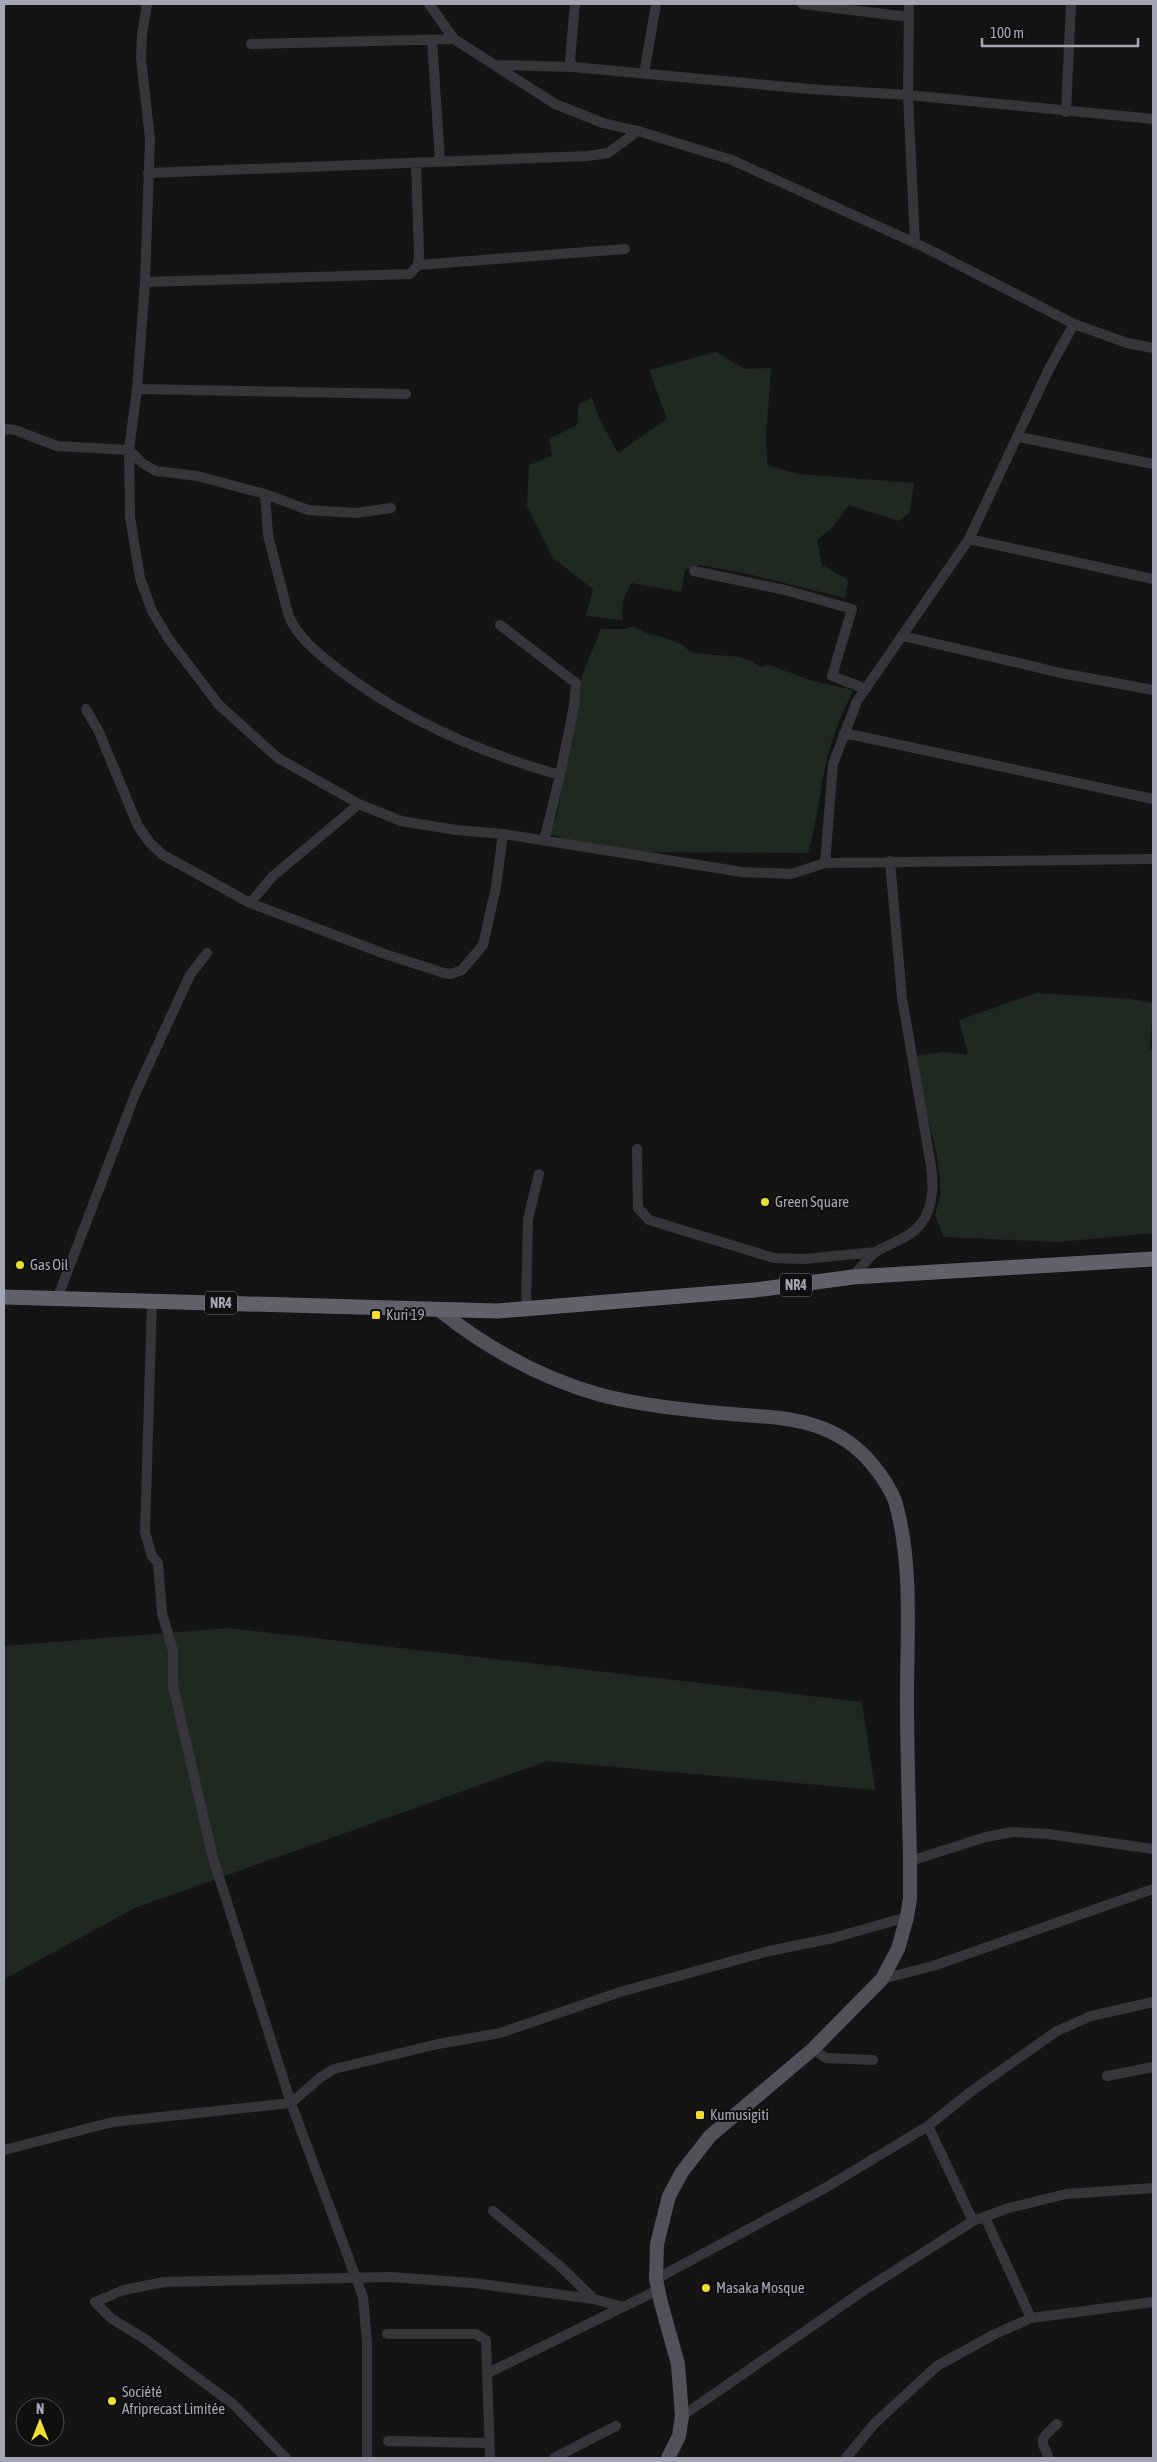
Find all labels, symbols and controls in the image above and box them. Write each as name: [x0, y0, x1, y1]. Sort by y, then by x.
scale bar: [982, 15, 1138, 47]
text: 100 m: [990, 24, 1024, 41]
place label: Green Square: [775, 1193, 849, 1210]
marker: Green Square: [759, 1196, 771, 1208]
place label: Gas Oil: [30, 1256, 68, 1273]
marker: Gas Oil: [14, 1259, 26, 1271]
road number: NR4: [780, 1274, 812, 1296]
road number: NR4: [205, 1292, 237, 1315]
place label: Kuri 19: [386, 1306, 424, 1323]
marker: Kuri 19: [370, 1309, 382, 1321]
place label: Kumusigiti: [710, 2106, 769, 2123]
marker: Kumusigiti: [694, 2109, 706, 2121]
place label: Masaka Mosque: [716, 2279, 805, 2296]
marker: Masaka Mosque: [700, 2282, 712, 2294]
place label: Société Afriprecast Limitée: [122, 2383, 225, 2417]
marker: Société Afriprecast Limitée: [106, 2395, 118, 2407]
north arrow: [15, 2397, 65, 2447]
text: N: [36, 2401, 44, 2417]

